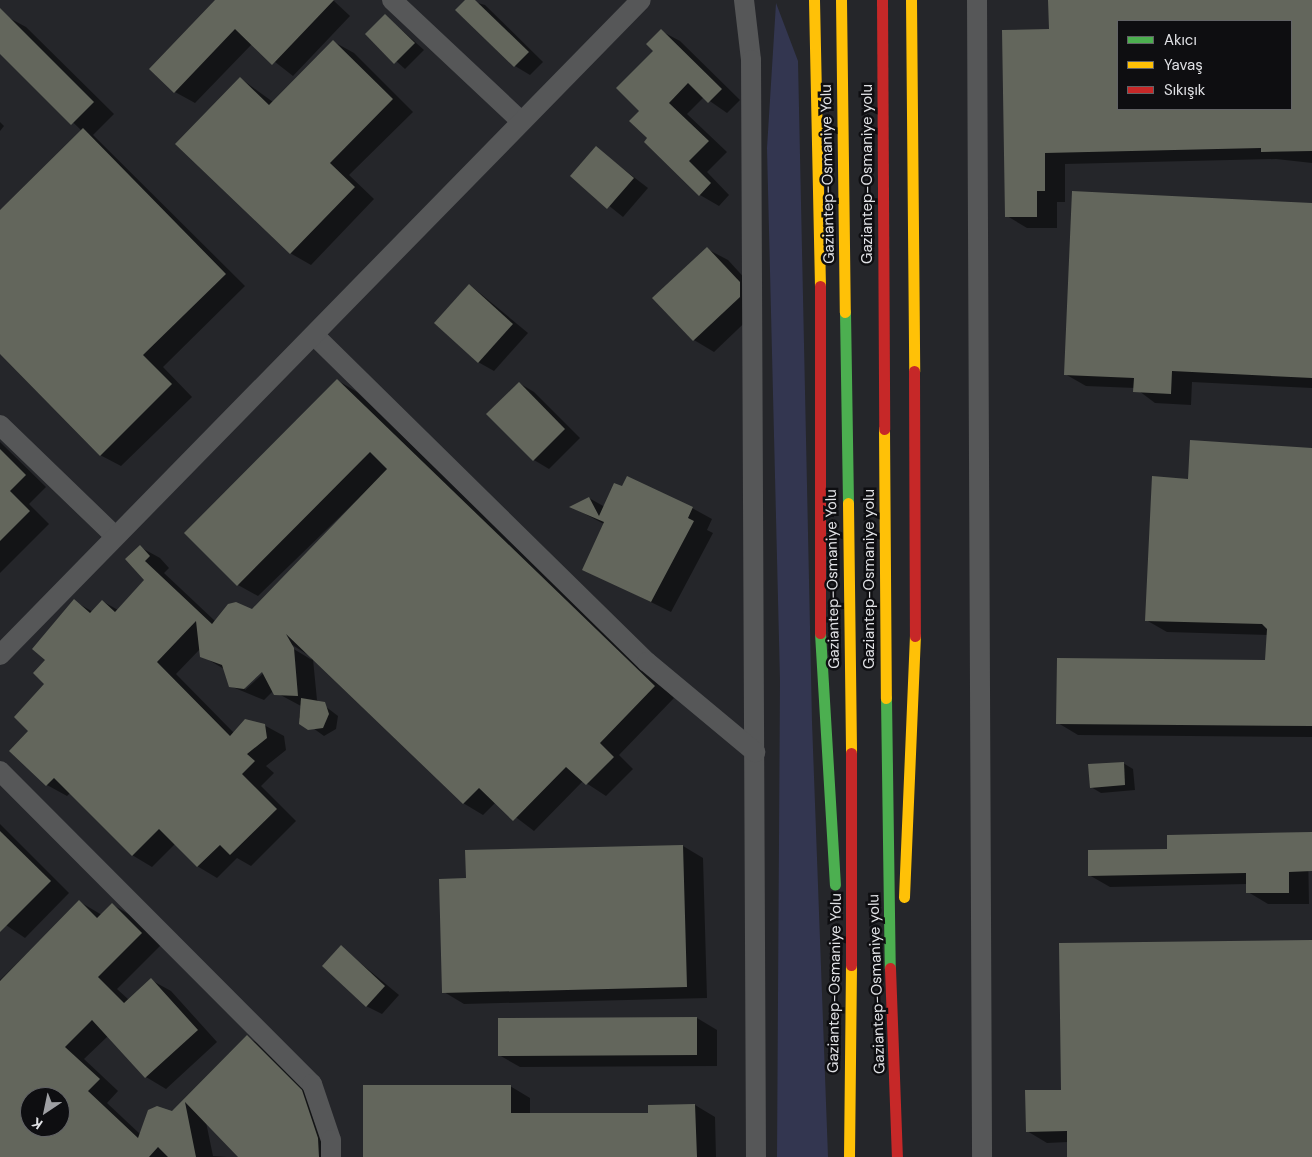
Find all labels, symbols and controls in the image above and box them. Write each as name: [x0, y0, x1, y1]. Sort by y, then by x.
legend: [1117, 20, 1292, 110]
text: Akıcı: [1164, 30, 1197, 50]
text: Yavaş: [1164, 55, 1203, 75]
text: Sıkışık: [1164, 80, 1205, 100]
street label: Gaziantep-Osmaniye Yolu: [817, 84, 839, 264]
street label: Gaziantep-Osmaniye yolu: [859, 84, 877, 264]
street label: Gaziantep-Osmaniye Yolu: [822, 489, 844, 669]
street label: Gaziantep-Osmaniye yolu: [861, 489, 879, 669]
street label: Gaziantep-Osmaniye Yolu: [824, 893, 846, 1073]
street label: Gaziantep-Osmaniye yolu: [865, 894, 889, 1074]
north arrow: [20, 1087, 70, 1137]
text: K: [28, 1114, 46, 1134]

